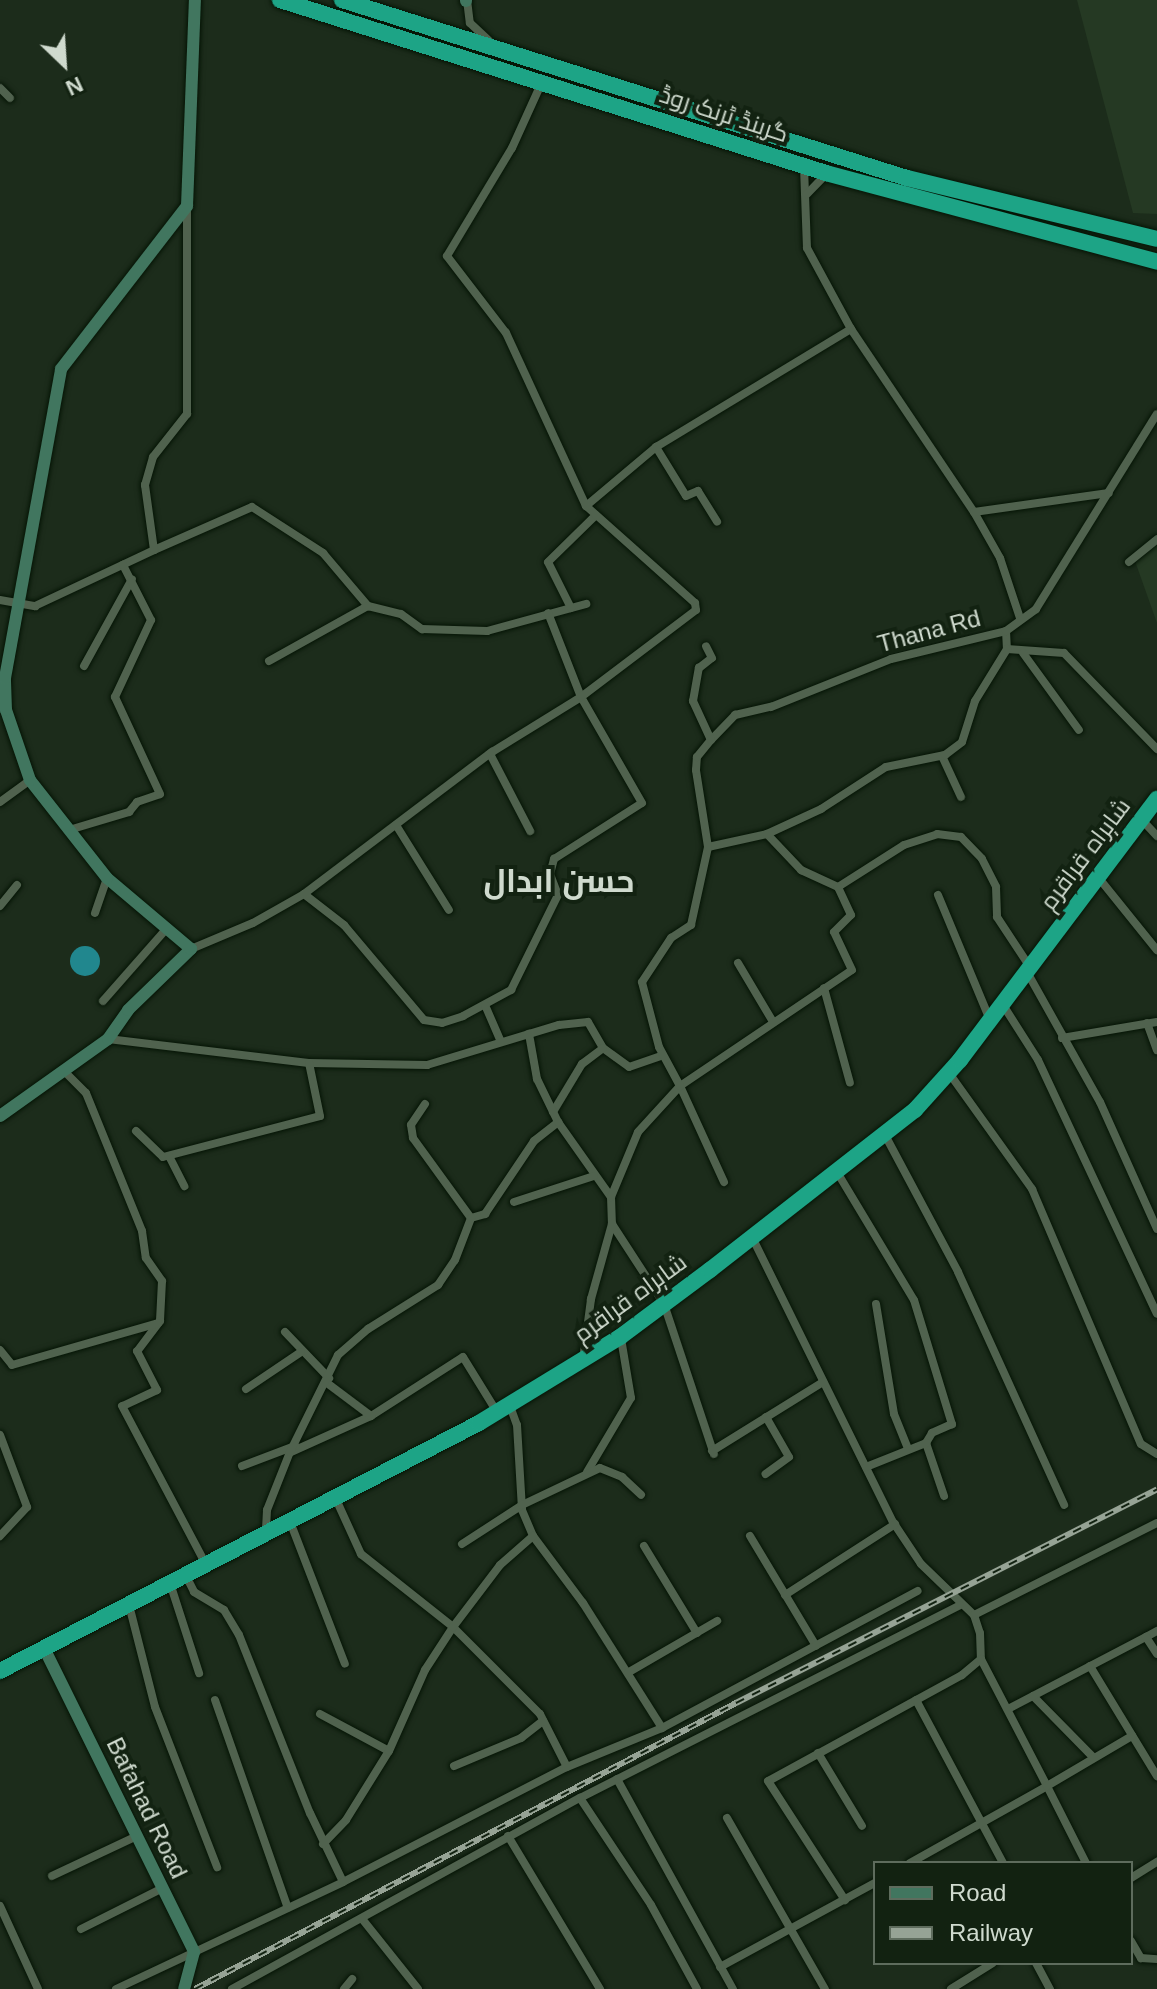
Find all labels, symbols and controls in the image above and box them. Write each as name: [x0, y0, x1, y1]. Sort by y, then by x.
north arrow: [24, 24, 104, 104]
text: N: [62, 72, 87, 101]
street label: گرینڈ ٹرنک روڈ: [656, 80, 792, 148]
street label: Thana Rd: [874, 603, 984, 659]
street label: شاہراہ قراقرم: [1034, 792, 1136, 916]
district label: حسن ابدال: [484, 862, 634, 900]
street label: شاہراہ قراقرم: [568, 1247, 692, 1349]
street label: Bafahad Road: [100, 1733, 194, 1883]
legend: [873, 1861, 1133, 1965]
text: Road: [949, 1879, 1006, 1906]
text: Railway: [949, 1919, 1033, 1946]

